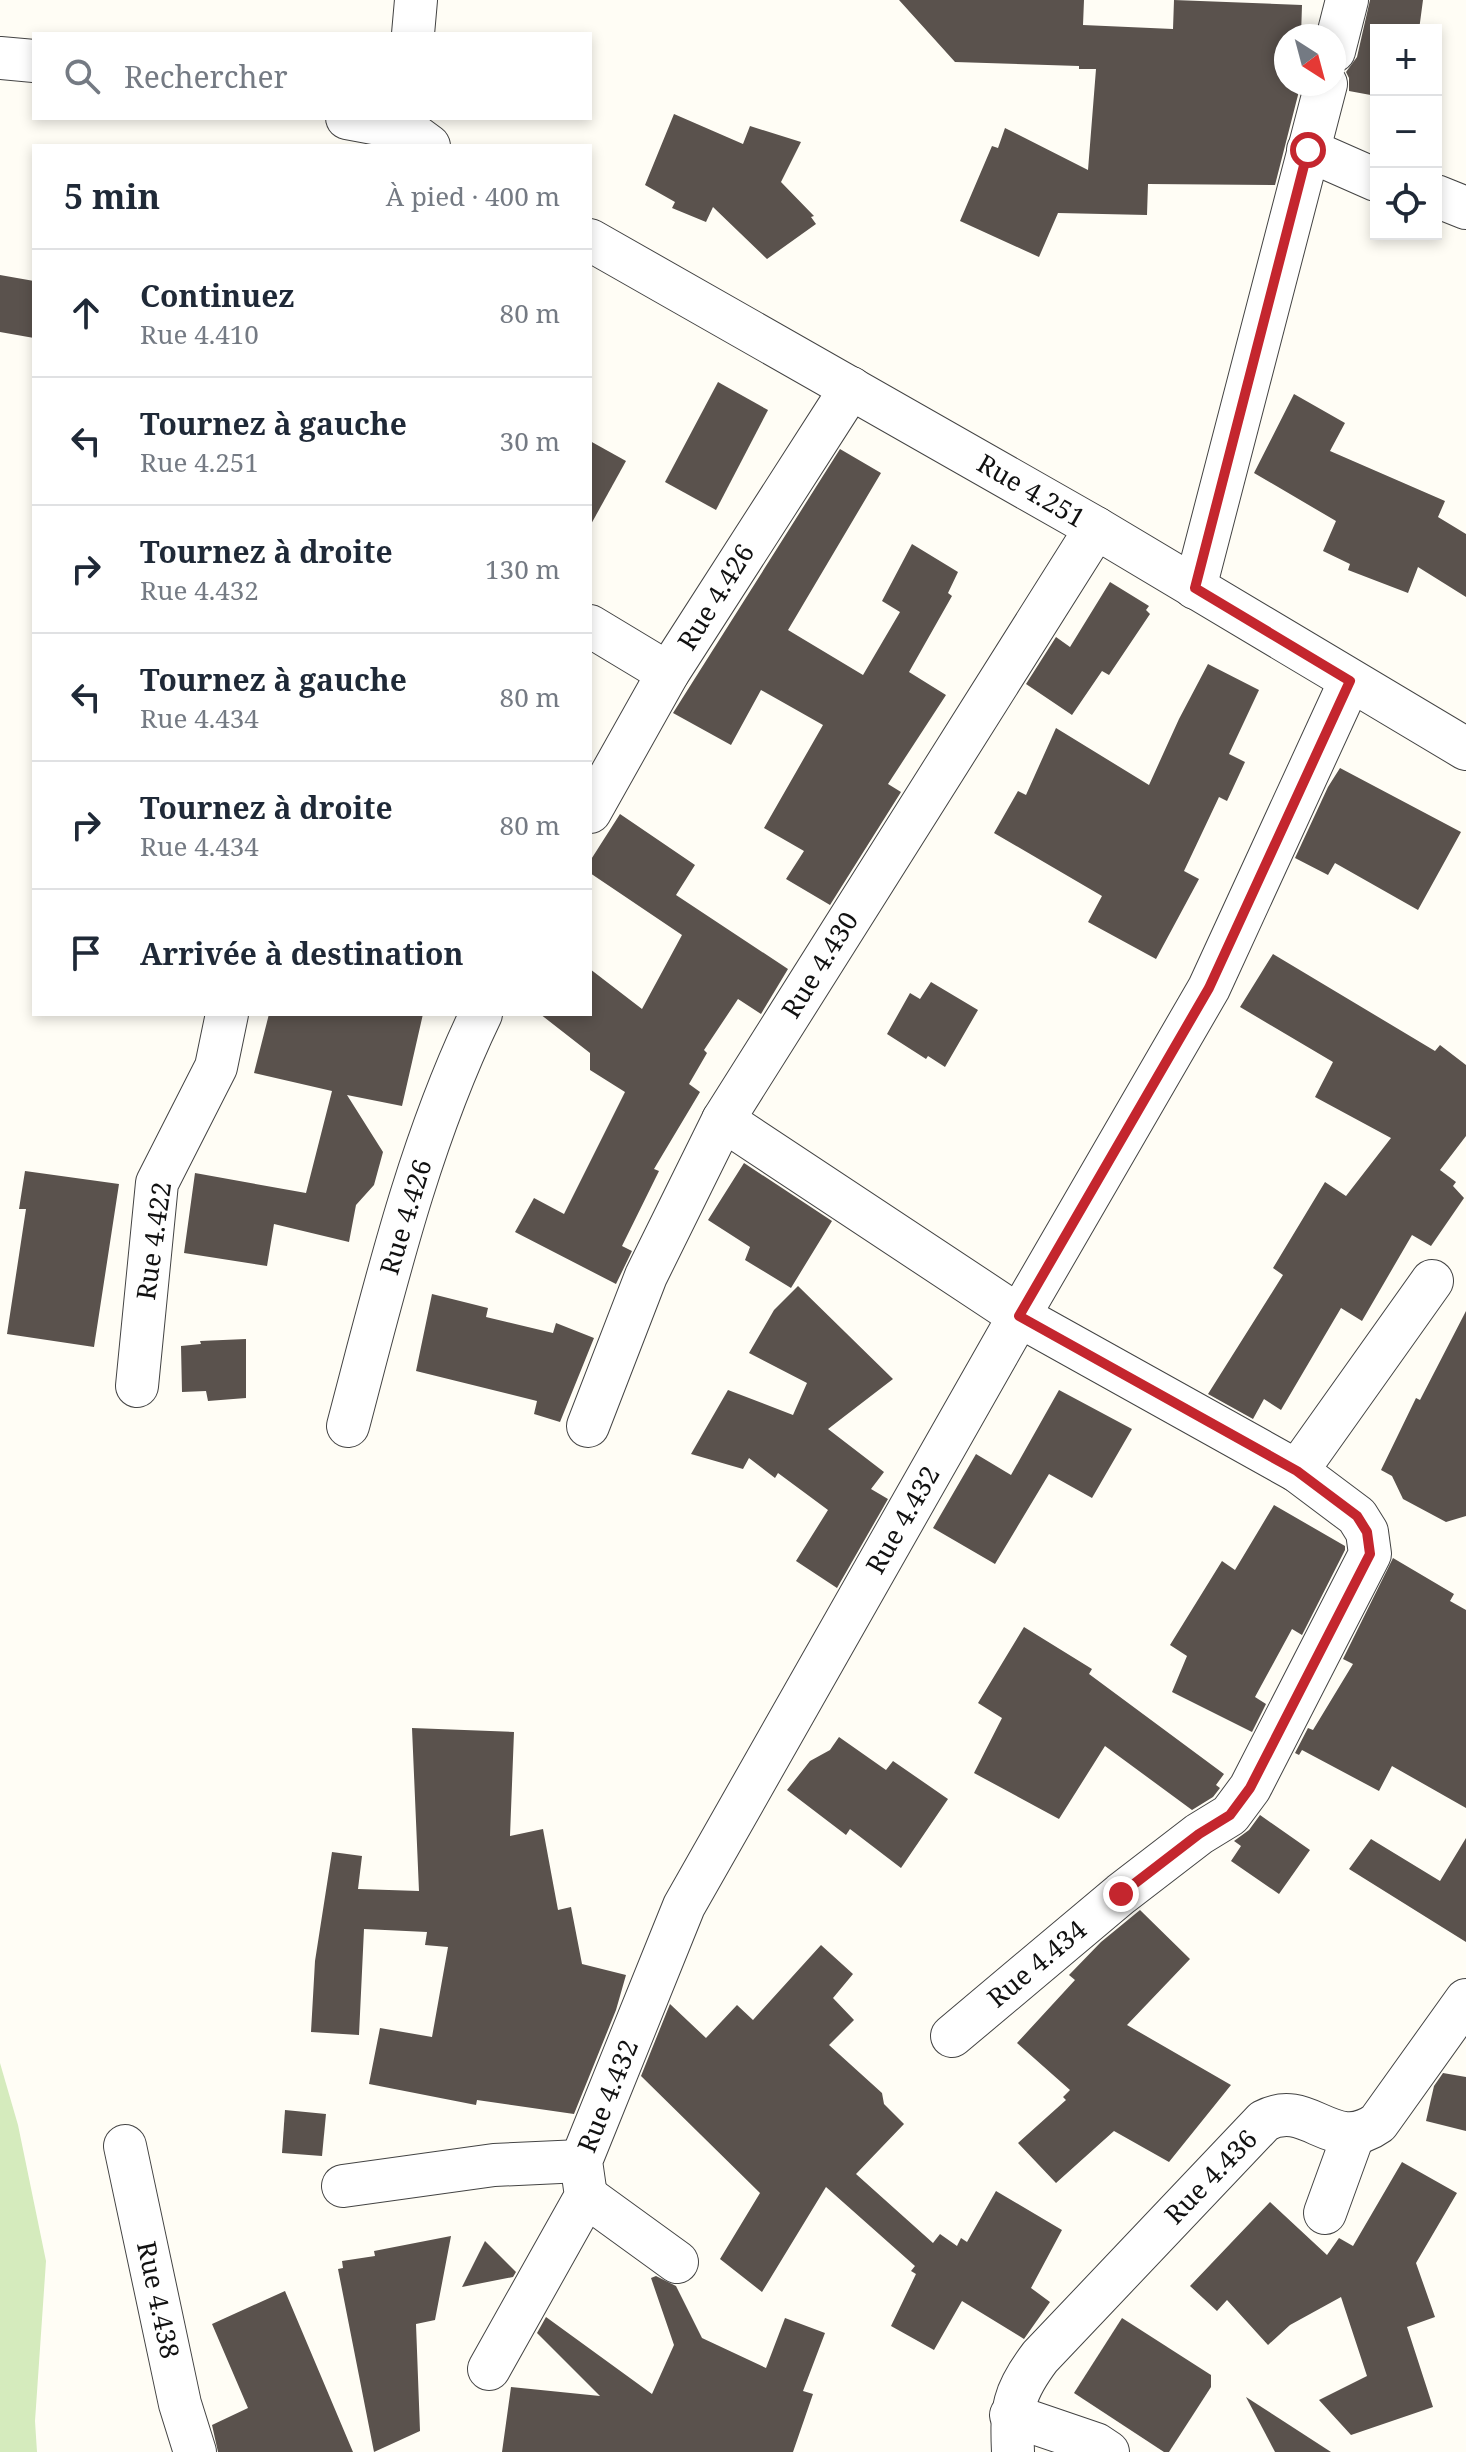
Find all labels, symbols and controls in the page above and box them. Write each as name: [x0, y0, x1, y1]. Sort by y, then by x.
north arrow: [1274, 24, 1346, 96]
map controls: [1370, 24, 1442, 240]
button: +: [1370, 24, 1442, 96]
search box: [32, 32, 592, 120]
icon: search: [60, 54, 104, 98]
text: Rechercher: [124, 56, 288, 97]
button: −: [1370, 96, 1442, 168]
route start: [1290, 132, 1326, 168]
button: locate: [1370, 168, 1442, 240]
text: 5 min: [64, 173, 160, 219]
text: À pied · 400 m: [386, 178, 560, 214]
text: Continuez: [140, 275, 294, 316]
icon: ahead: [64, 291, 108, 335]
text: 80 m: [500, 295, 560, 331]
text: Rue 4.410: [140, 316, 259, 352]
text: Tournez à gauche: [140, 403, 407, 444]
icon: left: [64, 419, 108, 463]
text: 30 m: [500, 423, 560, 459]
text: Rue 4.251: [140, 444, 259, 480]
street label: Rue 4.251: [971, 445, 1092, 535]
text: Tournez à droite: [140, 531, 393, 572]
street label: Rue 4.426: [668, 537, 762, 656]
icon: right: [64, 547, 108, 591]
text: 130 m: [485, 551, 560, 587]
text: Rue 4.432: [140, 572, 259, 608]
text: Tournez à gauche: [140, 659, 407, 700]
icon: left: [64, 675, 108, 719]
text: 80 m: [500, 679, 560, 715]
text: Rue 4.434: [140, 700, 259, 736]
text: Tournez à droite: [140, 787, 393, 828]
icon: right: [64, 803, 108, 847]
text: 80 m: [500, 807, 560, 843]
text: Rue 4.434: [140, 828, 259, 864]
street label: Rue 4.430: [772, 905, 866, 1024]
icon: arrive: [64, 931, 108, 975]
text: Arrivée à destination: [140, 933, 464, 974]
street label: Rue 4.426: [370, 1155, 440, 1279]
street label: Rue 4.422: [127, 1179, 179, 1302]
street label: Rue 4.432: [857, 1459, 947, 1580]
route end: [1103, 1876, 1139, 1912]
street label: Rue 4.434: [979, 1911, 1094, 2015]
street label: Rue 4.432: [568, 2034, 646, 2157]
street label: Rue 4.436: [1156, 2121, 1265, 2232]
street label: Rue 4.438: [129, 2238, 189, 2362]

